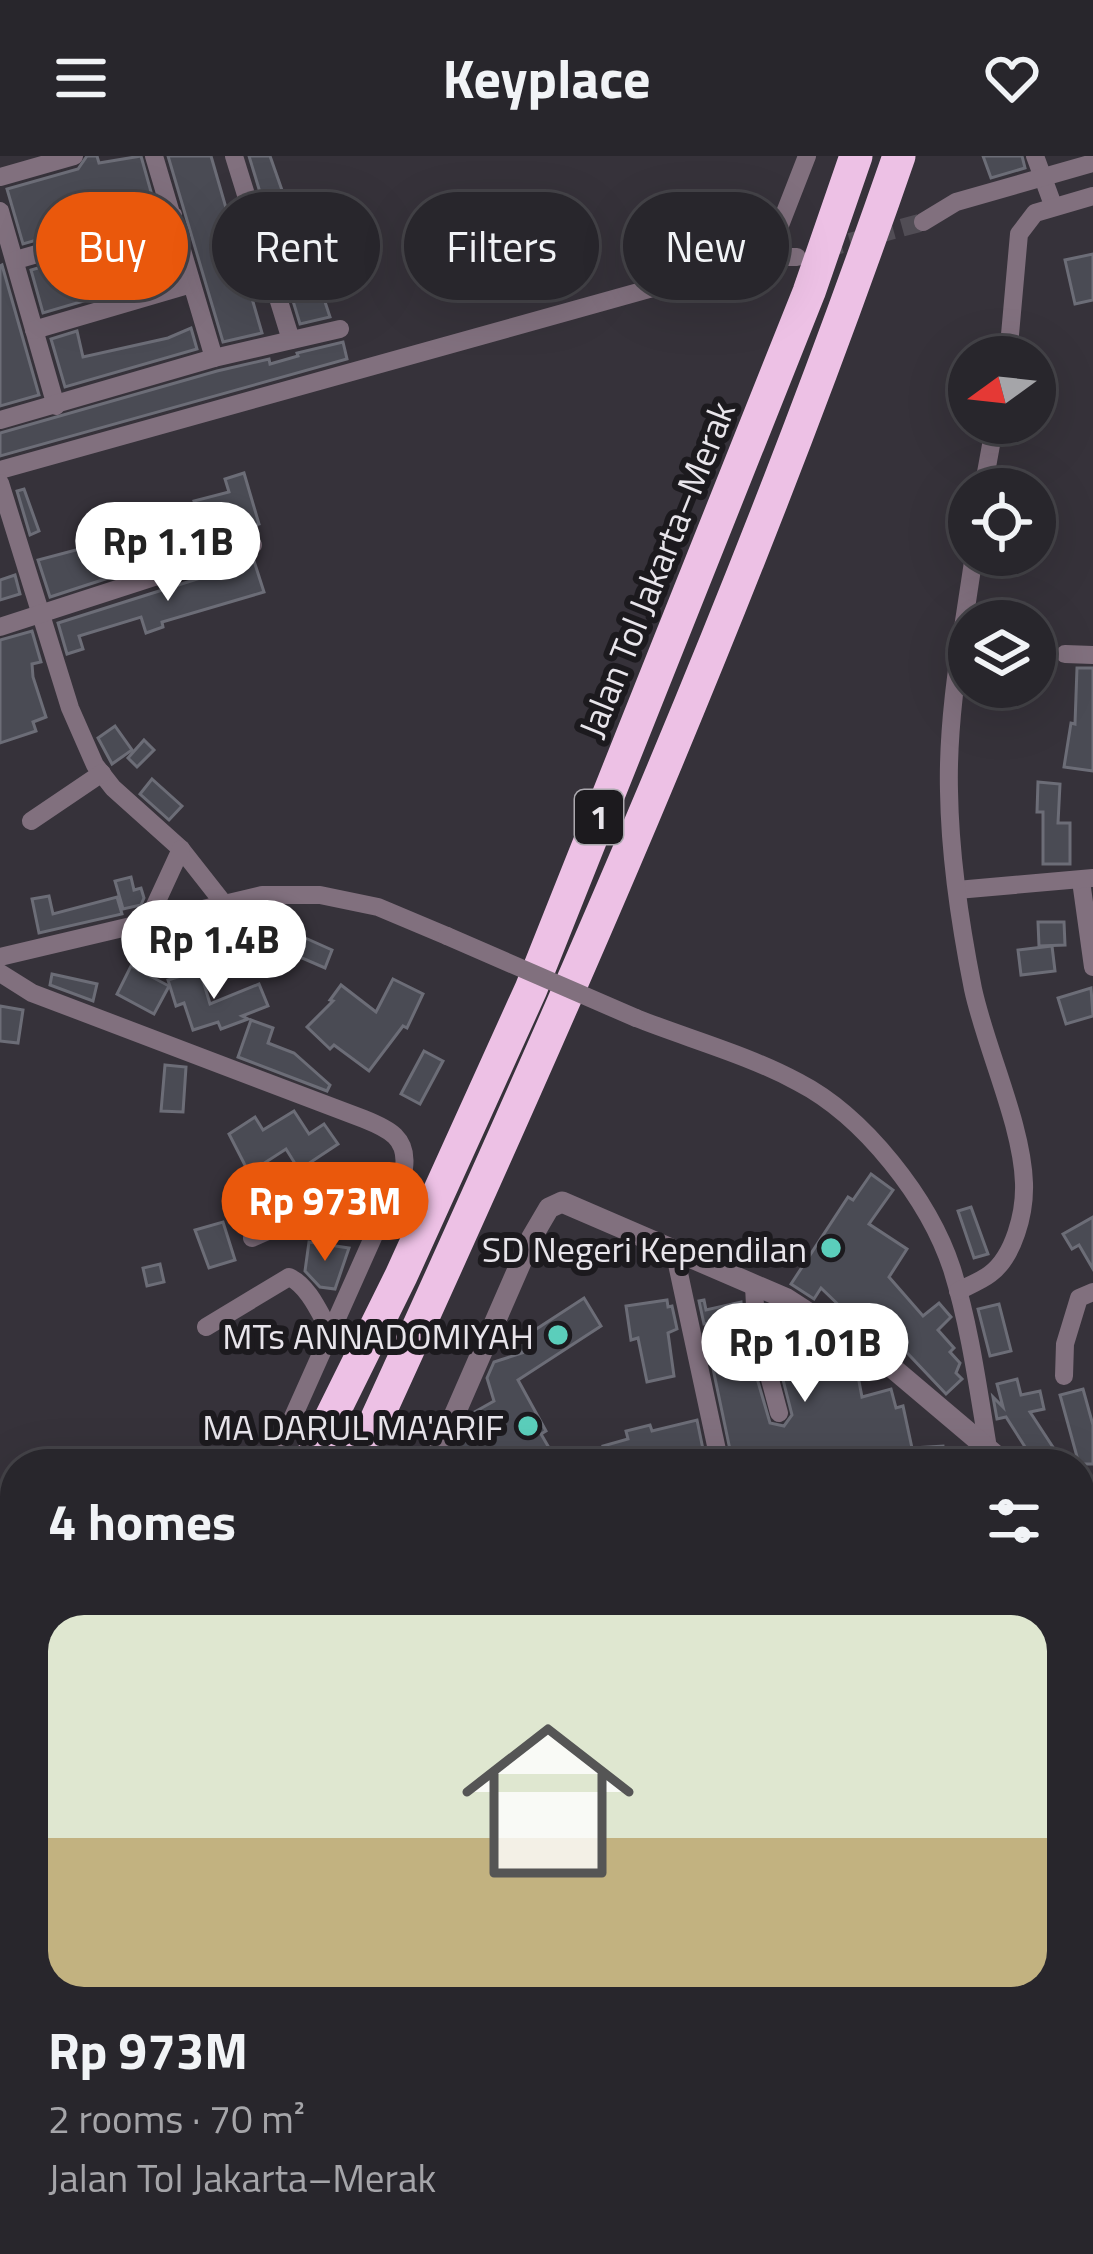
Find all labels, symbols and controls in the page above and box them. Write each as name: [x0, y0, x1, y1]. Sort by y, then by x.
text: Keyplace: [442, 37, 651, 119]
icon: menu: [48, 45, 114, 111]
icon: heart: [979, 45, 1045, 111]
chip: Buy: [36, 192, 188, 300]
chip: Rent: [212, 192, 380, 300]
chip: Filters: [404, 192, 599, 300]
chip: New: [623, 192, 789, 300]
north arrow: [948, 336, 1056, 444]
map controls: [948, 336, 1056, 708]
street label: Jalan Tol Jakarta–Merak: [563, 393, 749, 745]
button: locate: [948, 468, 1056, 576]
pin: Rp 1.1B: [57, 502, 279, 604]
text: Rp 1.1B: [102, 511, 234, 570]
button: layers: [948, 600, 1056, 708]
road number: 1: [575, 790, 623, 844]
pin: Rp 1.4B: [103, 900, 325, 1002]
text: Rp 1.4B: [148, 909, 280, 968]
pin: Rp 973M: [214, 1162, 436, 1264]
text: Rp 973M: [249, 1171, 401, 1230]
place label: SD Negeri Kependilan: [482, 1221, 807, 1276]
marker: SD Negeri Kependilan: [818, 1235, 844, 1261]
pin: Rp 1.01B: [681, 1303, 929, 1405]
place label: MTs ANNADOMIYAH: [222, 1308, 534, 1363]
text: Rp 1.01B: [728, 1312, 882, 1371]
marker: MTs ANNADOMIYAH: [545, 1322, 571, 1348]
place label: MA DARUL MA'ARIF: [202, 1399, 504, 1454]
marker: MA DARUL MA'ARIF: [515, 1413, 541, 1439]
text: 4 homes: [48, 1482, 236, 1560]
icon: filters: [981, 1488, 1047, 1554]
icon: home: [440, 1693, 656, 1909]
text: Rp 973M: [48, 2011, 248, 2089]
text: 2 rooms · 70 m²: [48, 2089, 305, 2148]
text: Jalan Tol Jakarta–Merak: [48, 2148, 436, 2207]

